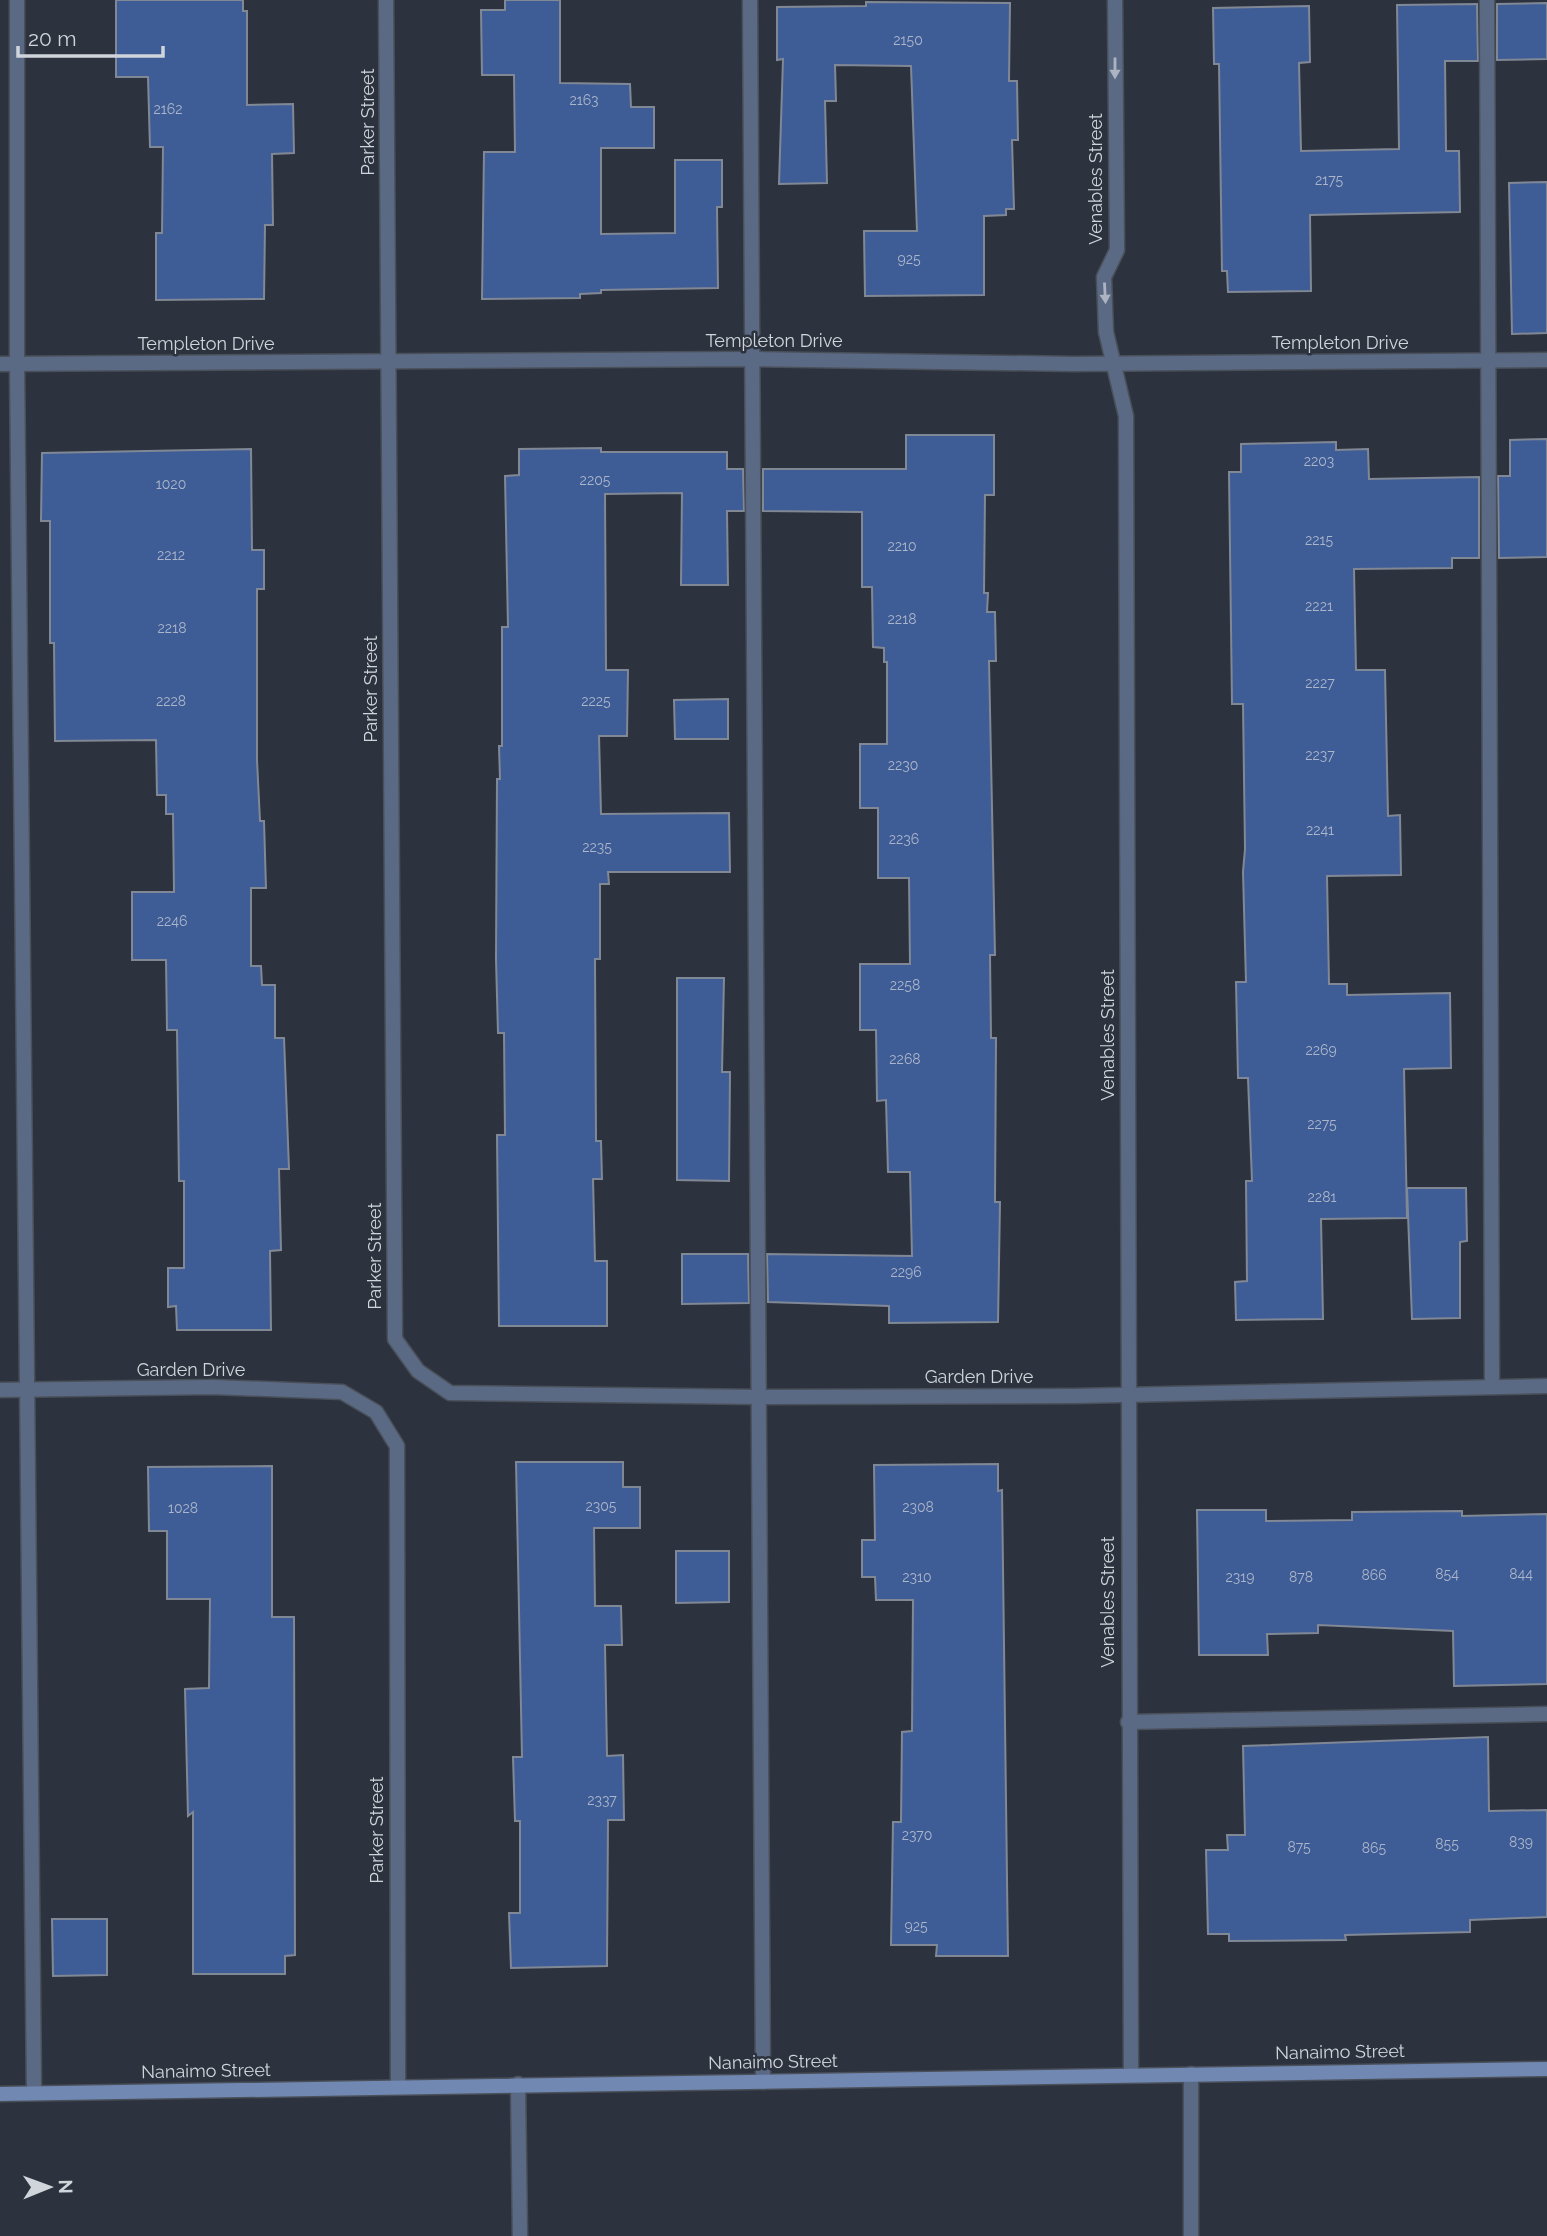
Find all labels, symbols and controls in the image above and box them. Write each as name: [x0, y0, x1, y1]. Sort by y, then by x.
scale bar: [18, 14, 163, 58]
text: 20 m: [28, 26, 76, 51]
house number: 2150: [893, 32, 923, 48]
one-way arrow: [1110, 57, 1121, 79]
street label: Parker Street: [357, 68, 378, 176]
house number: 2163: [569, 92, 599, 108]
house number: 2162: [153, 101, 183, 117]
street label: Venables Street: [1085, 113, 1106, 245]
house number: 2175: [1315, 172, 1343, 188]
house number: 925: [897, 251, 921, 267]
one-way arrow: [1099, 282, 1110, 304]
street label: Templeton Drive: [705, 330, 843, 351]
street label: Templeton Drive: [1271, 332, 1409, 353]
street label: Templeton Drive: [137, 333, 275, 354]
house number: 2203: [1304, 453, 1334, 469]
house number: 2205: [580, 472, 611, 488]
house number: 1020: [156, 476, 186, 492]
house number: 2215: [1305, 532, 1333, 548]
house number: 2210: [887, 538, 917, 554]
house number: 2212: [157, 547, 185, 563]
house number: 2221: [1305, 598, 1333, 614]
house number: 2218: [888, 611, 916, 627]
house number: 2218: [158, 620, 186, 636]
street label: Parker Street: [360, 635, 381, 743]
house number: 2227: [1305, 675, 1335, 691]
house number: 2228: [156, 693, 186, 709]
house number: 2225: [581, 693, 611, 709]
house number: 2237: [1305, 747, 1335, 763]
house number: 2230: [888, 757, 918, 773]
house number: 2241: [1306, 822, 1334, 838]
house number: 2236: [889, 831, 919, 847]
house number: 2235: [582, 839, 612, 855]
house number: 2246: [157, 913, 187, 929]
street label: Venables Street: [1097, 969, 1118, 1101]
house number: 2258: [890, 977, 920, 993]
house number: 2269: [1305, 1042, 1337, 1058]
house number: 2268: [889, 1051, 921, 1067]
house number: 2275: [1307, 1116, 1337, 1132]
house number: 2281: [1308, 1189, 1336, 1205]
street label: Parker Street: [364, 1202, 385, 1310]
house number: 2296: [890, 1264, 922, 1280]
street label: Garden Drive: [137, 1359, 246, 1380]
street label: Garden Drive: [925, 1366, 1034, 1387]
house number: 2305: [586, 1498, 617, 1514]
house number: 2308: [902, 1499, 934, 1515]
house number: 1028: [168, 1500, 198, 1516]
street label: Venables Street: [1097, 1536, 1118, 1668]
house number: 854: [1435, 1566, 1459, 1582]
house number: 844: [1509, 1566, 1533, 1582]
house number: 866: [1361, 1567, 1387, 1583]
house number: 2310: [902, 1569, 932, 1585]
house number: 2319: [1226, 1569, 1254, 1585]
house number: 878: [1289, 1569, 1313, 1585]
street label: Parker Street: [366, 1776, 387, 1884]
house number: 2337: [587, 1792, 617, 1808]
house number: 2370: [902, 1827, 932, 1843]
house number: 839: [1509, 1834, 1533, 1850]
house number: 855: [1435, 1836, 1459, 1852]
house number: 875: [1287, 1839, 1311, 1855]
house number: 865: [1362, 1840, 1387, 1856]
house number: 925: [904, 1918, 928, 1934]
street label: Nanaimo Street: [1275, 2040, 1405, 2063]
street label: Nanaimo Street: [708, 2050, 838, 2073]
street label: Nanaimo Street: [141, 2059, 271, 2082]
north arrow: [14, 2152, 84, 2222]
text: N: [55, 2179, 77, 2194]

